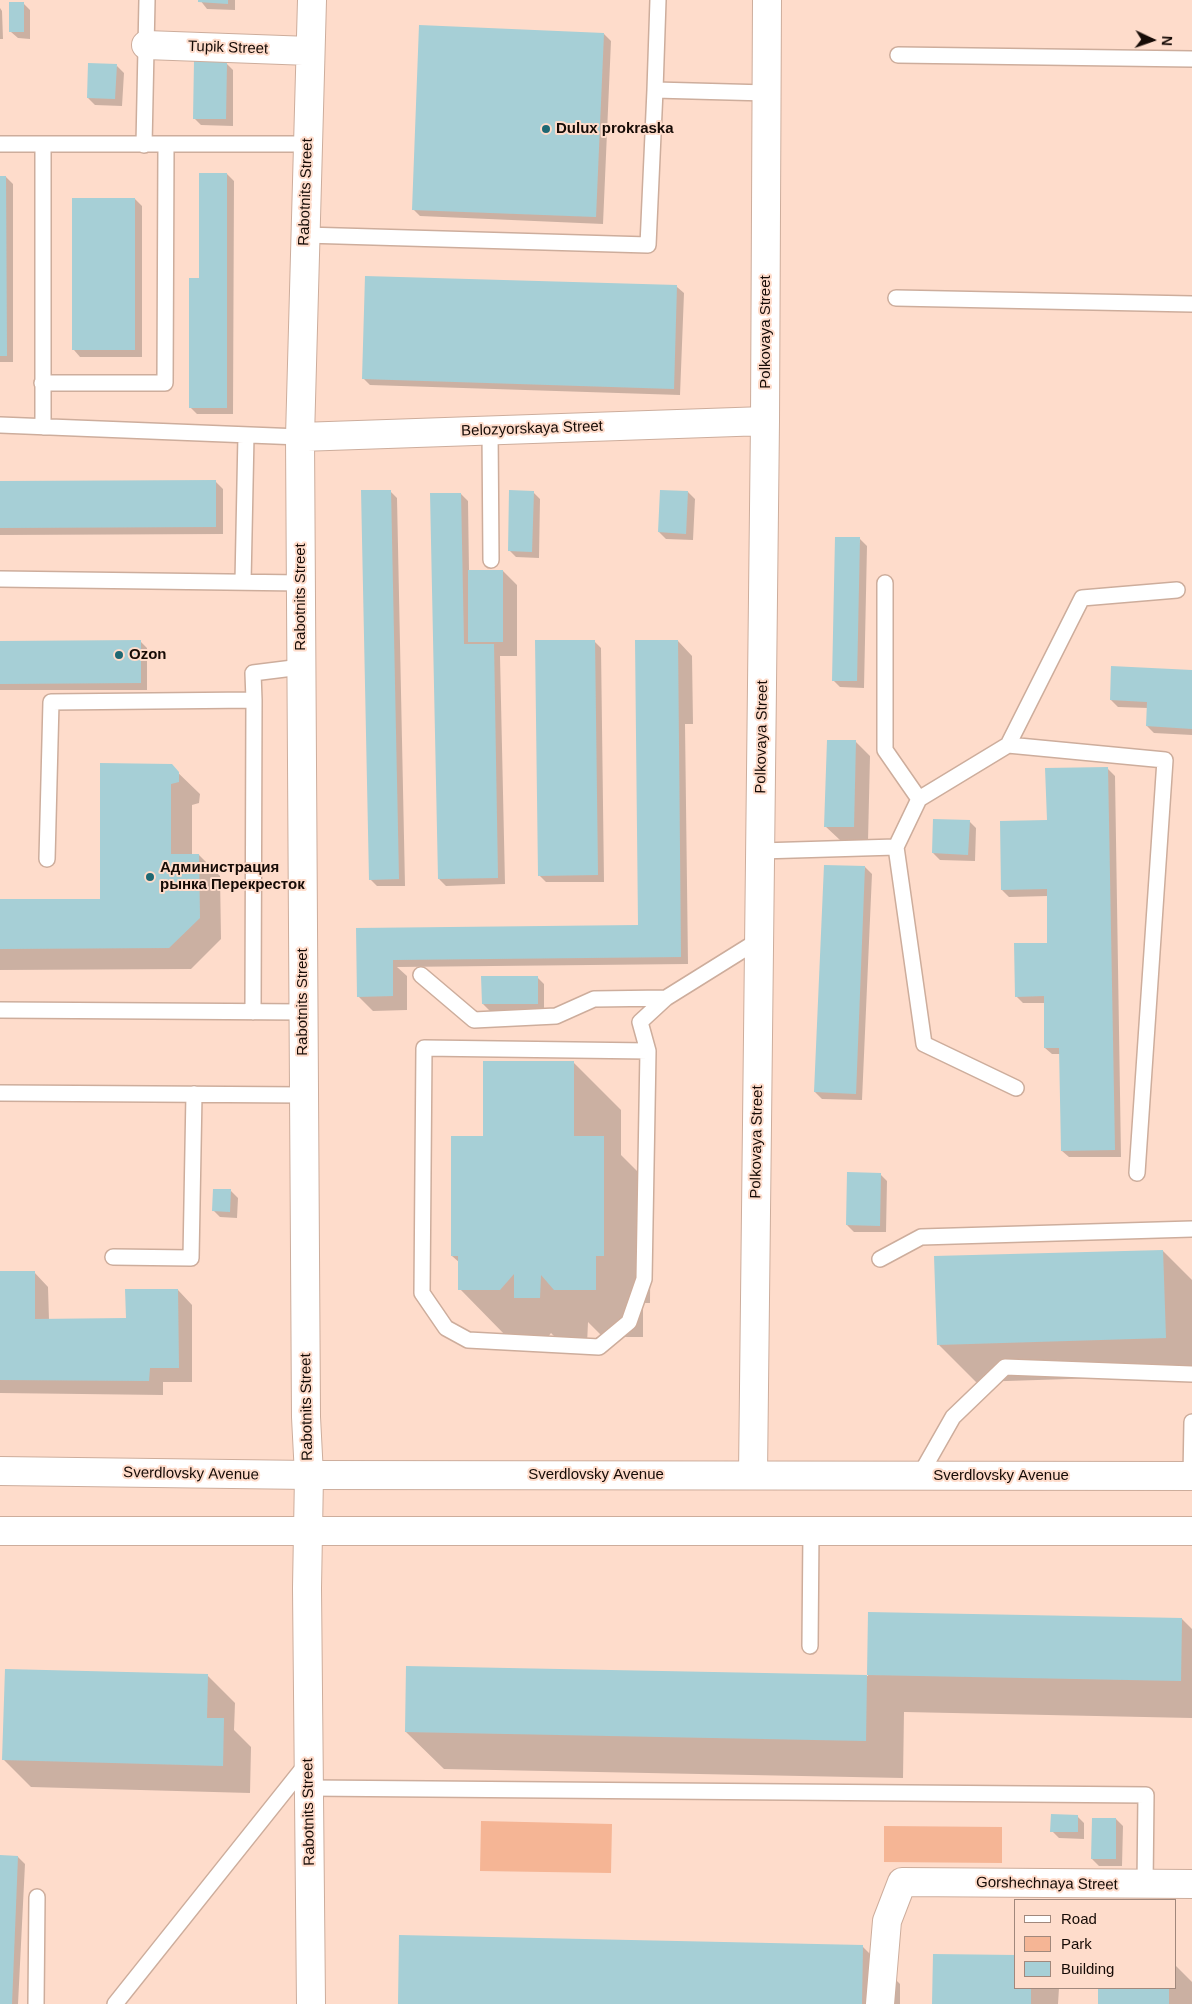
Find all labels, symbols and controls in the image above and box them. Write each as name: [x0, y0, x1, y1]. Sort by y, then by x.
north arrow: [1127, 15, 1177, 65]
text: N: [1159, 35, 1175, 46]
street label: Tupik Street: [188, 38, 268, 58]
place label: Dulux prokraska: [556, 120, 674, 138]
marker: Dulux prokraska: [540, 123, 552, 135]
street label: Rabotnits Street: [295, 138, 317, 246]
street label: Polkovaya Street: [757, 275, 775, 389]
street label: Belozyorskaya Street: [461, 418, 603, 440]
street label: Rabotnits Street: [292, 543, 310, 651]
place label: Ozon: [129, 646, 166, 664]
marker: Ozon: [113, 649, 125, 661]
street label: Polkovaya Street: [752, 680, 772, 794]
place label: Администрация рынка Перекресток: [160, 859, 305, 894]
marker: Администрация рынка Перекресток: [144, 871, 156, 883]
street label: Rabotnits Street: [294, 948, 312, 1056]
street label: Polkovaya Street: [747, 1085, 767, 1199]
street label: Rabotnits Street: [297, 1353, 317, 1461]
street label: Sverdlovsky Avenue: [123, 1464, 259, 1484]
street label: Sverdlovsky Avenue: [528, 1466, 664, 1484]
street label: Sverdlovsky Avenue: [933, 1467, 1069, 1485]
street label: Rabotnits Street: [299, 1758, 319, 1866]
street label: Gorshechnaya Street: [976, 1874, 1118, 1894]
legend: [1014, 1899, 1177, 1989]
text: Road: [1061, 1910, 1097, 1927]
text: Park: [1061, 1935, 1092, 1952]
text: Building: [1061, 1960, 1114, 1977]

